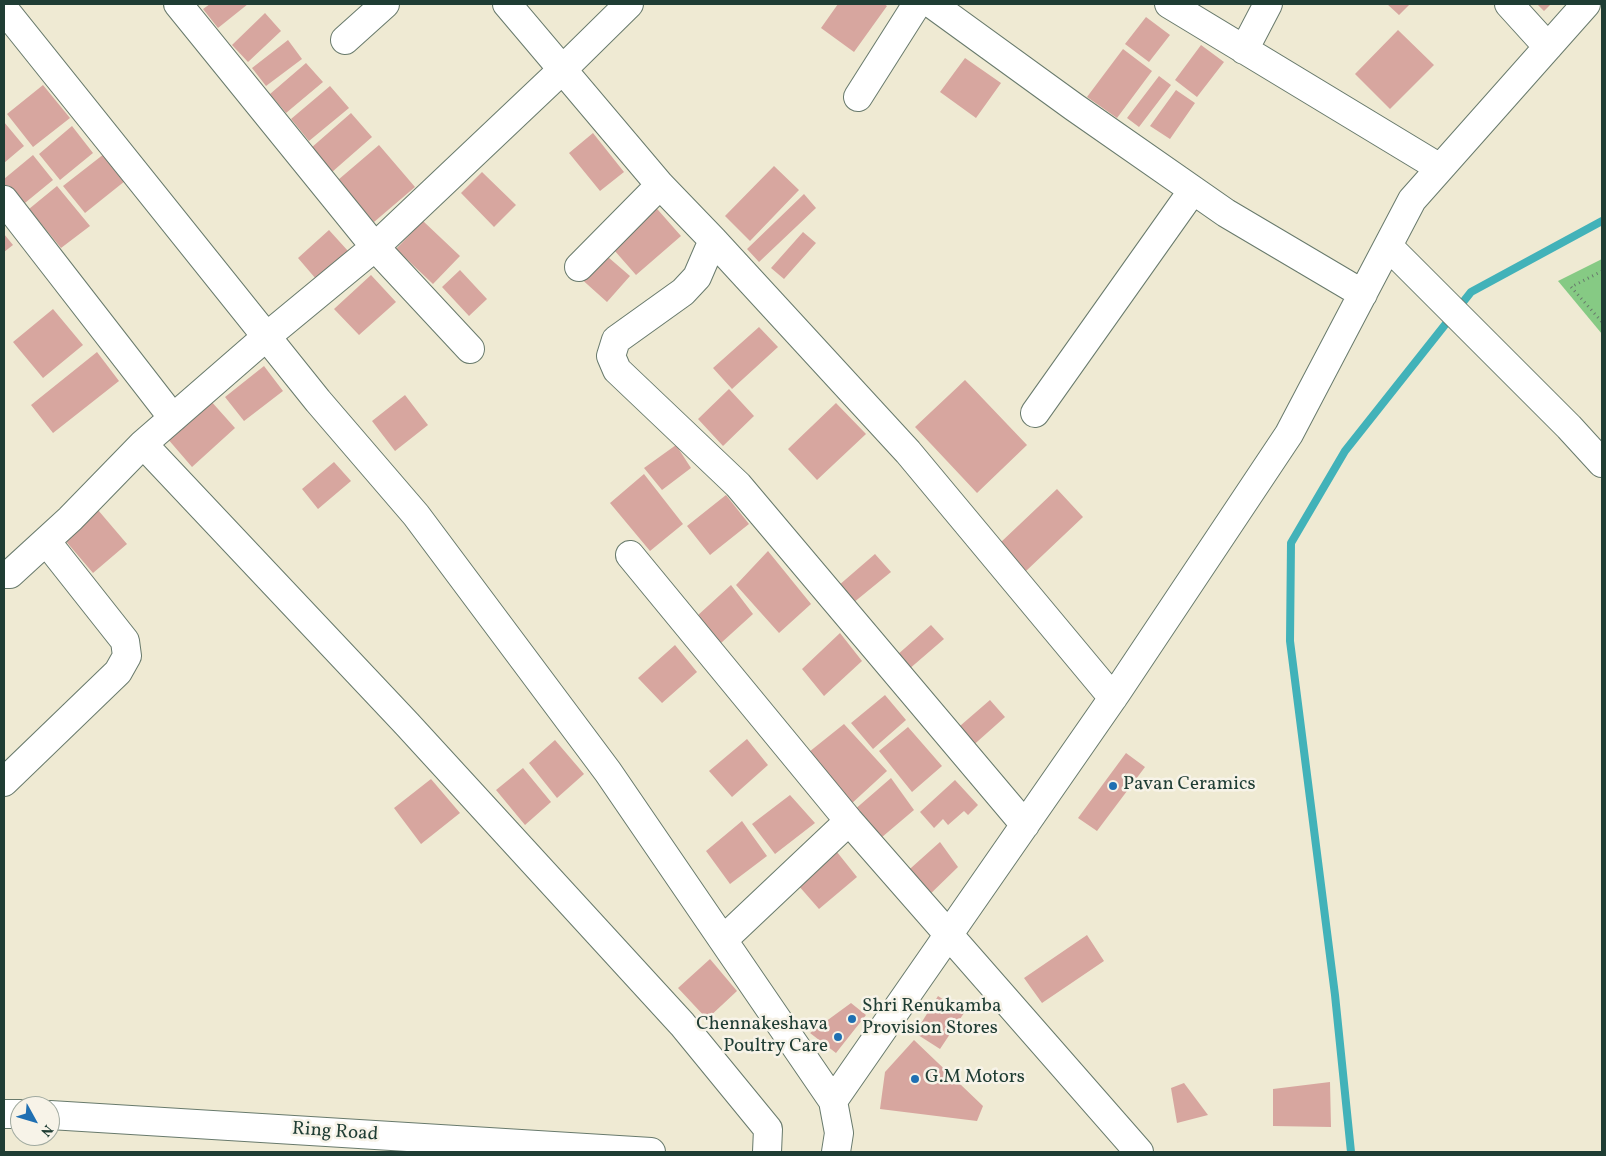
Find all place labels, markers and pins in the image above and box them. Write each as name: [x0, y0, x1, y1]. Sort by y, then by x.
place label: Pavan Ceramics: [1123, 775, 1256, 797]
marker: Pavan Ceramics: [1107, 780, 1119, 792]
place label: Shri Renukamba Provision Stores: [862, 997, 1001, 1041]
marker: Shri Renukamba Provision Stores: [846, 1013, 858, 1025]
place label: Chennakeshava Poultry Care: [696, 1015, 828, 1059]
marker: Chennakeshava Poultry Care: [832, 1031, 844, 1043]
place label: G.M Motors: [925, 1068, 1025, 1090]
marker: G.M Motors: [909, 1073, 921, 1085]

